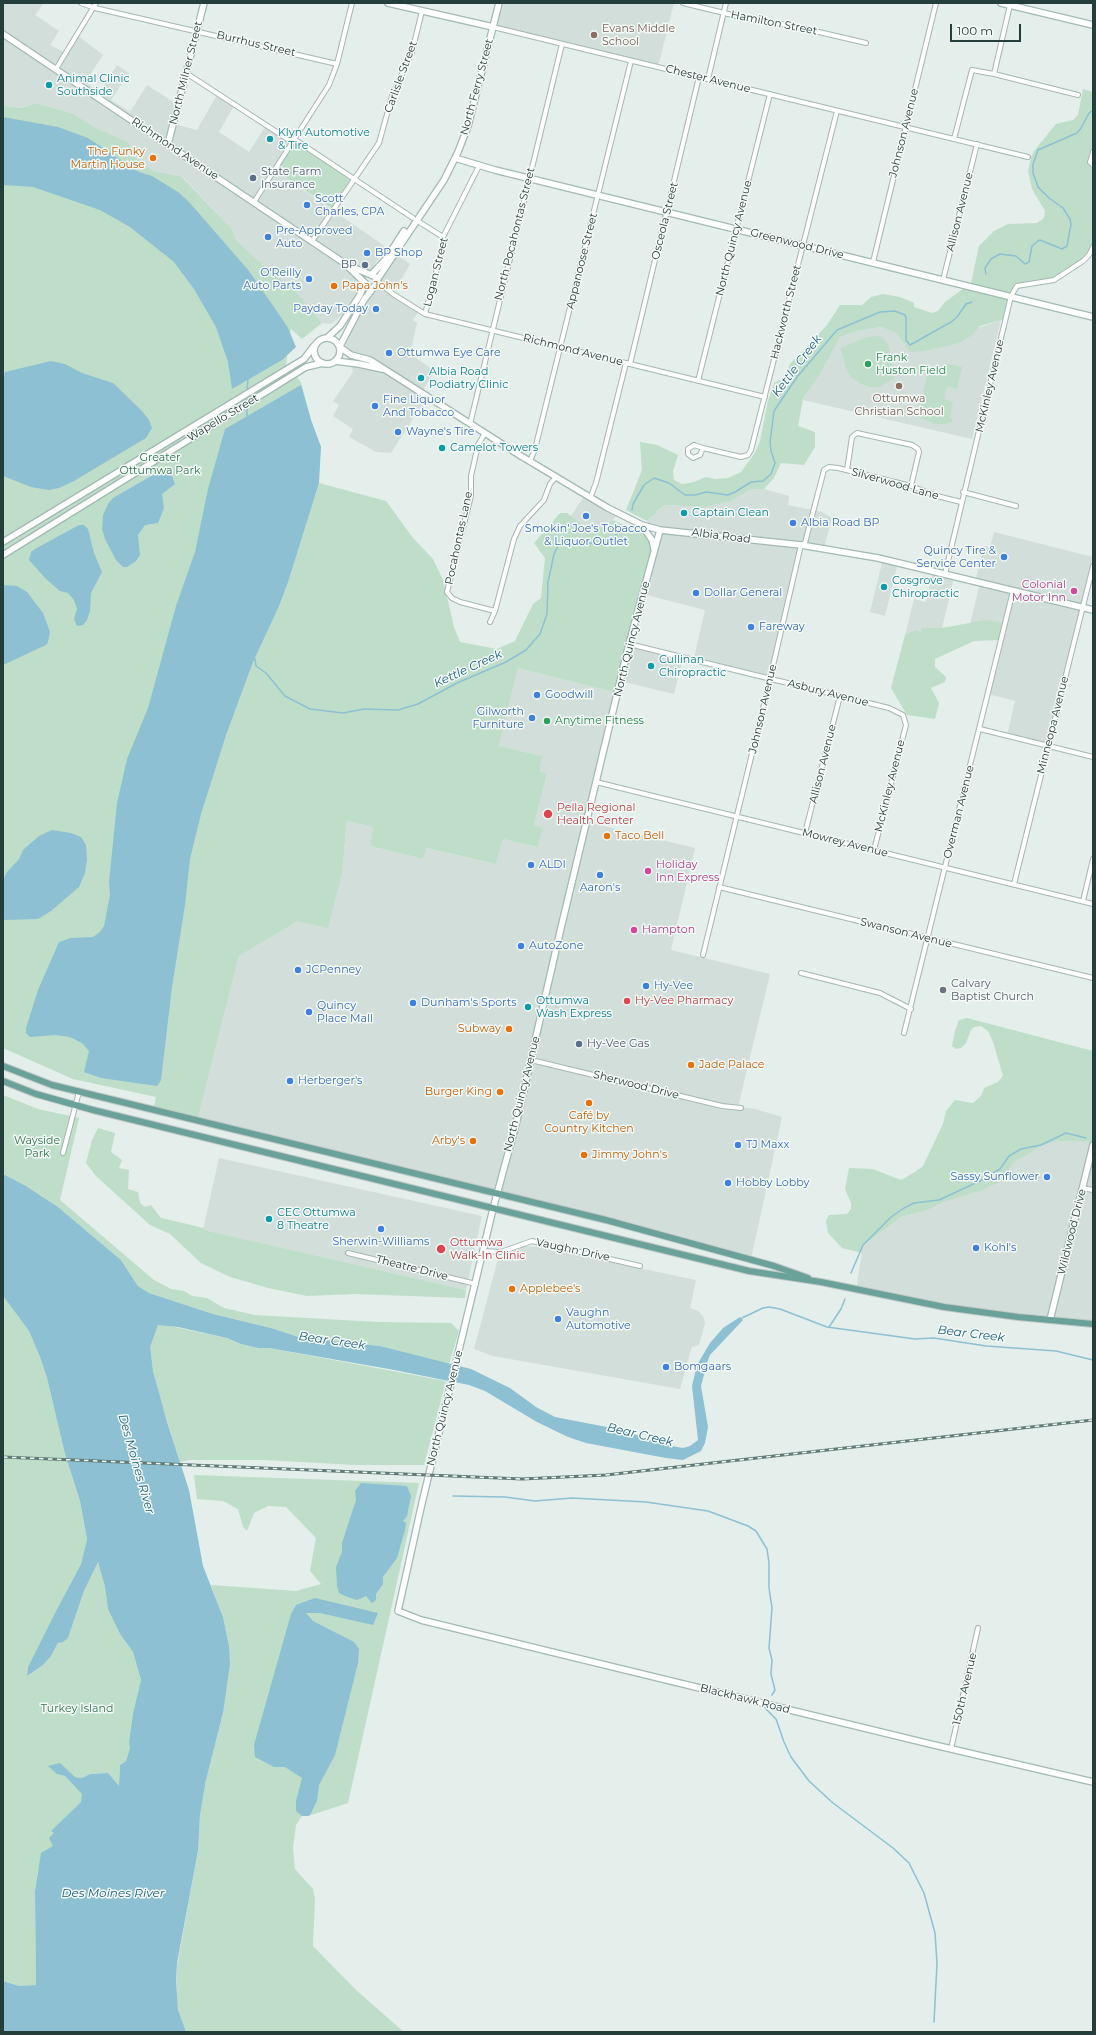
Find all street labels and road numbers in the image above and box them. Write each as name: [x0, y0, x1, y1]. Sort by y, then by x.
street label: Hamilton Street: [730, 8, 818, 38]
street label: North Milner Street: [167, 20, 205, 126]
street label: Burrhus Street: [215, 28, 297, 60]
street label: North Ferry Street: [458, 37, 496, 137]
street label: Carlisle Street: [382, 39, 420, 115]
street label: Chester Avenue: [664, 62, 752, 96]
street label: Johnson Avenue: [887, 87, 921, 179]
street label: Richmond Avenue: [129, 115, 221, 183]
street label: North Pocahontas Street: [492, 166, 538, 302]
street label: Allison Avenue: [944, 171, 976, 253]
street label: North Quincy Avenue: [713, 179, 755, 297]
street label: Osceola Street: [649, 181, 681, 261]
street label: Appanoose Street: [564, 212, 600, 310]
street label: Greenwood Drive: [749, 226, 845, 262]
street label: Logan Street: [421, 236, 451, 308]
street label: Hackworth Street: [768, 263, 804, 361]
street label: Richmond Avenue: [522, 331, 624, 369]
street label: McKinley Avenue: [973, 338, 1007, 434]
street label: Wapello Street: [185, 391, 261, 445]
street label: Silverwood Lane: [850, 465, 940, 503]
street label: Pocahontas Lane: [443, 490, 475, 586]
street label: Albia Road: [691, 526, 751, 546]
street label: North Quincy Avenue: [611, 580, 653, 698]
street label: Johnson Avenue: [746, 663, 780, 755]
street label: Minneopa Avenue: [1034, 675, 1072, 775]
street label: Asbury Avenue: [786, 677, 870, 709]
street label: Allison Avenue: [807, 723, 839, 805]
street label: McKinley Avenue: [872, 738, 908, 834]
street label: Overman Avenue: [941, 764, 977, 860]
street label: Mowrey Avenue: [801, 826, 889, 860]
street label: Swanson Avenue: [859, 915, 953, 951]
street label: North Quincy Avenue: [501, 1035, 543, 1153]
street label: Sherwood Drive: [592, 1068, 680, 1102]
street label: Wildwood Drive: [1055, 1188, 1089, 1276]
street label: Vaughn Drive: [535, 1236, 611, 1264]
street label: Theatre Drive: [375, 1253, 449, 1283]
street label: North Quincy Avenue: [424, 1349, 466, 1467]
street label: 150th Avenue: [950, 1652, 980, 1726]
street label: Blackhawk Road: [699, 1681, 791, 1717]

